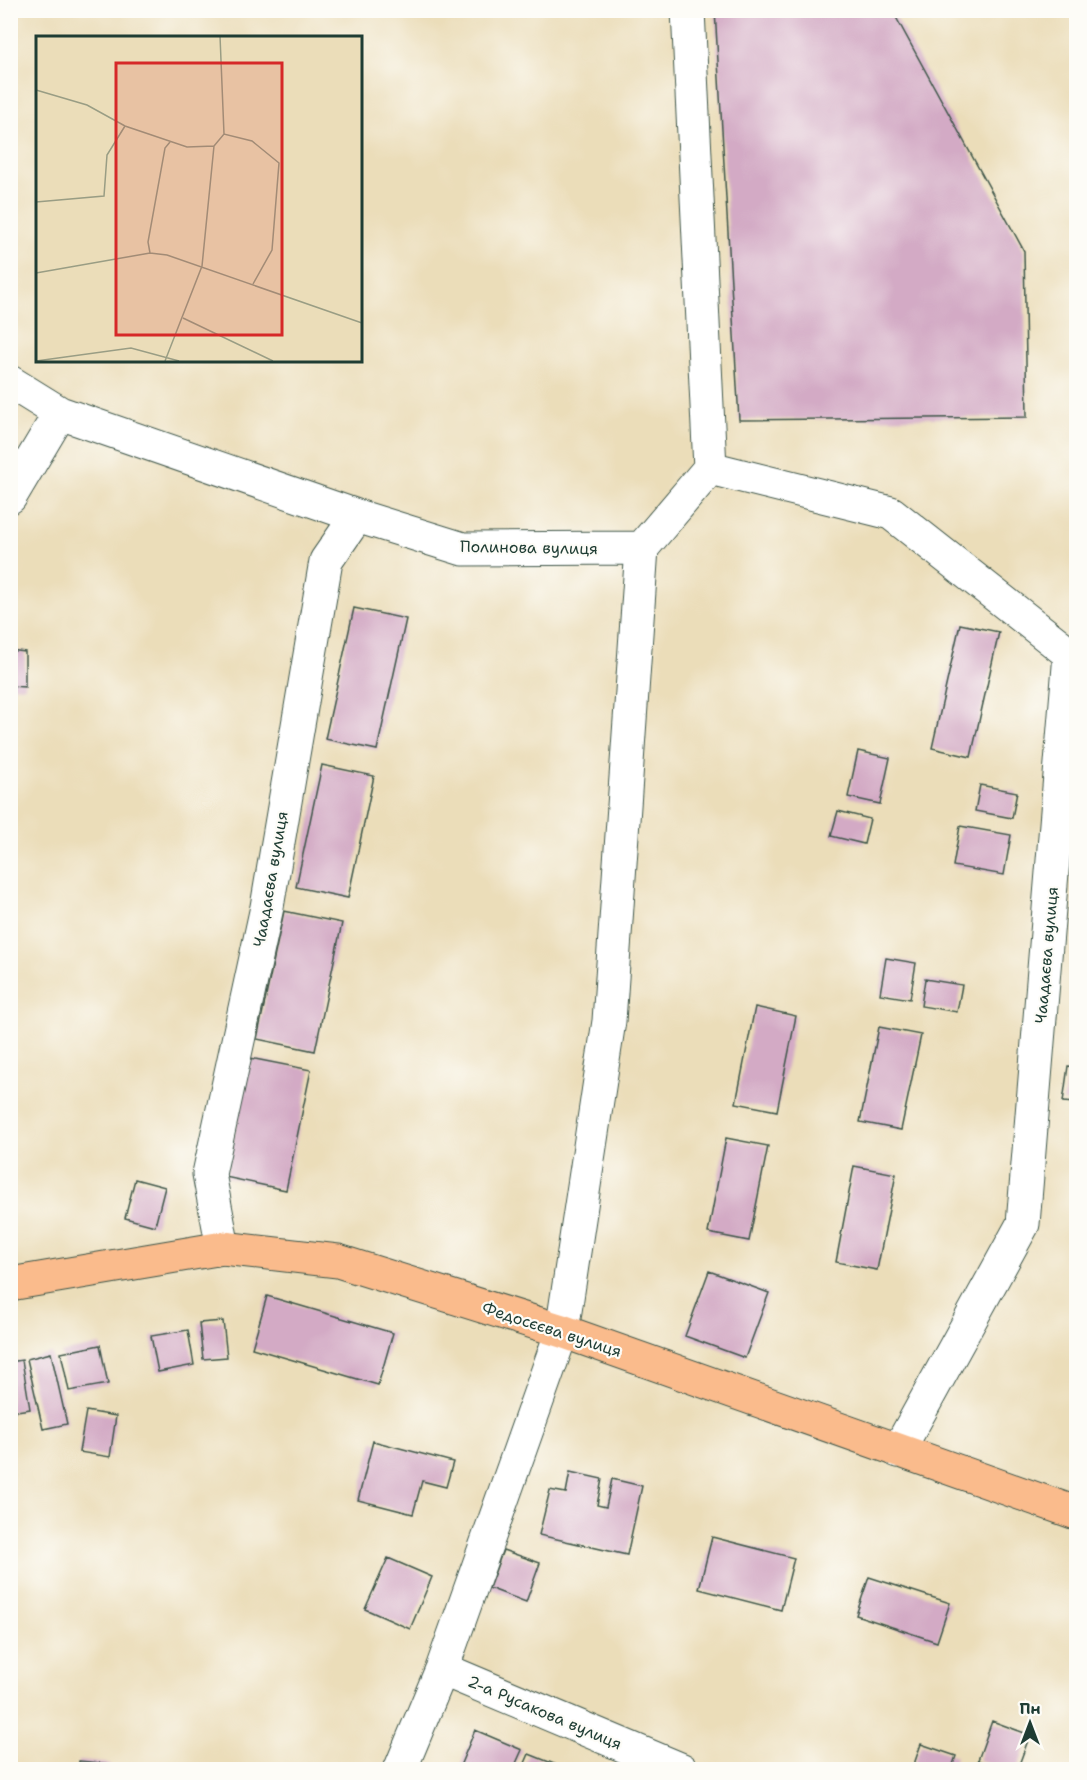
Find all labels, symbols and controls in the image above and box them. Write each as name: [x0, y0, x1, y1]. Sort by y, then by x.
inset map: [36, 36, 362, 362]
street label: Полинова вулиця: [460, 536, 598, 559]
street label: Чаадаєва вулиця: [248, 810, 293, 949]
street label: Чаадаєва вулиця: [1030, 886, 1063, 1024]
street label: Федосєєва вулиця: [479, 1297, 624, 1362]
street label: 2-а Русакова вулиця: [465, 1670, 625, 1754]
north arrow: [1000, 1693, 1060, 1753]
text: Пн: [1019, 1698, 1041, 1719]

